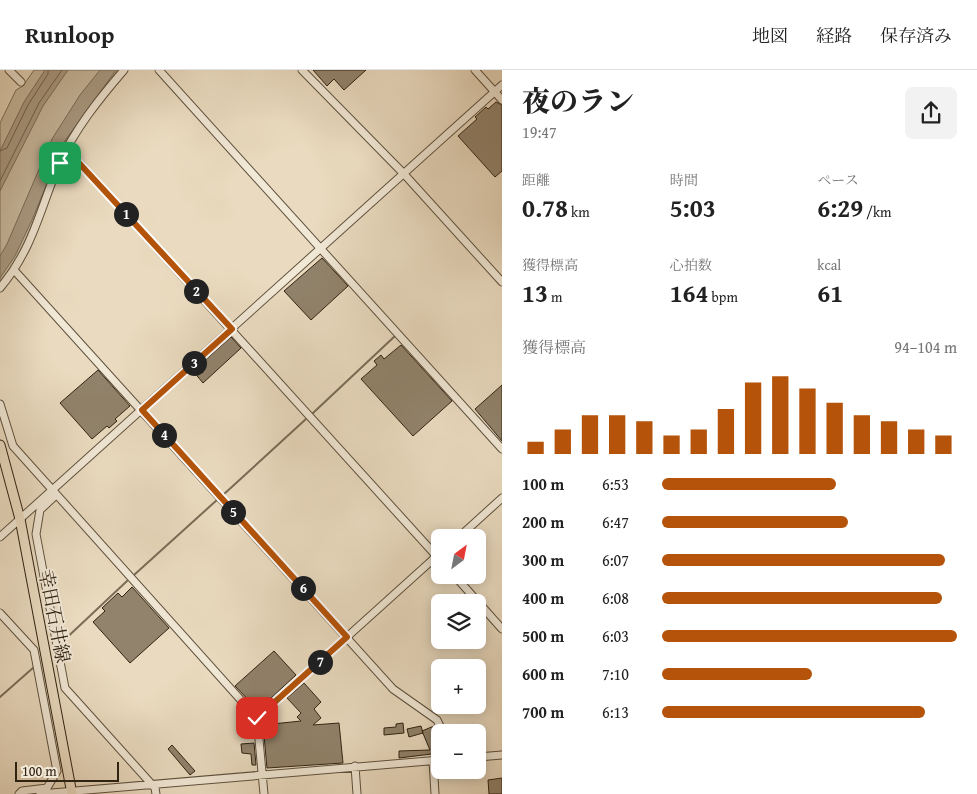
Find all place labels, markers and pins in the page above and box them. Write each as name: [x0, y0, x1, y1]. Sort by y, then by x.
pin: [39, 142, 81, 184]
pin: 1: [114, 202, 138, 226]
pin: 2: [184, 278, 208, 304]
pin: 3: [182, 350, 206, 376]
pin: 4: [152, 422, 176, 448]
pin: 5: [220, 500, 246, 524]
pin: 6: [290, 576, 316, 600]
pin: 7: [308, 650, 332, 674]
pin: [236, 697, 278, 739]

